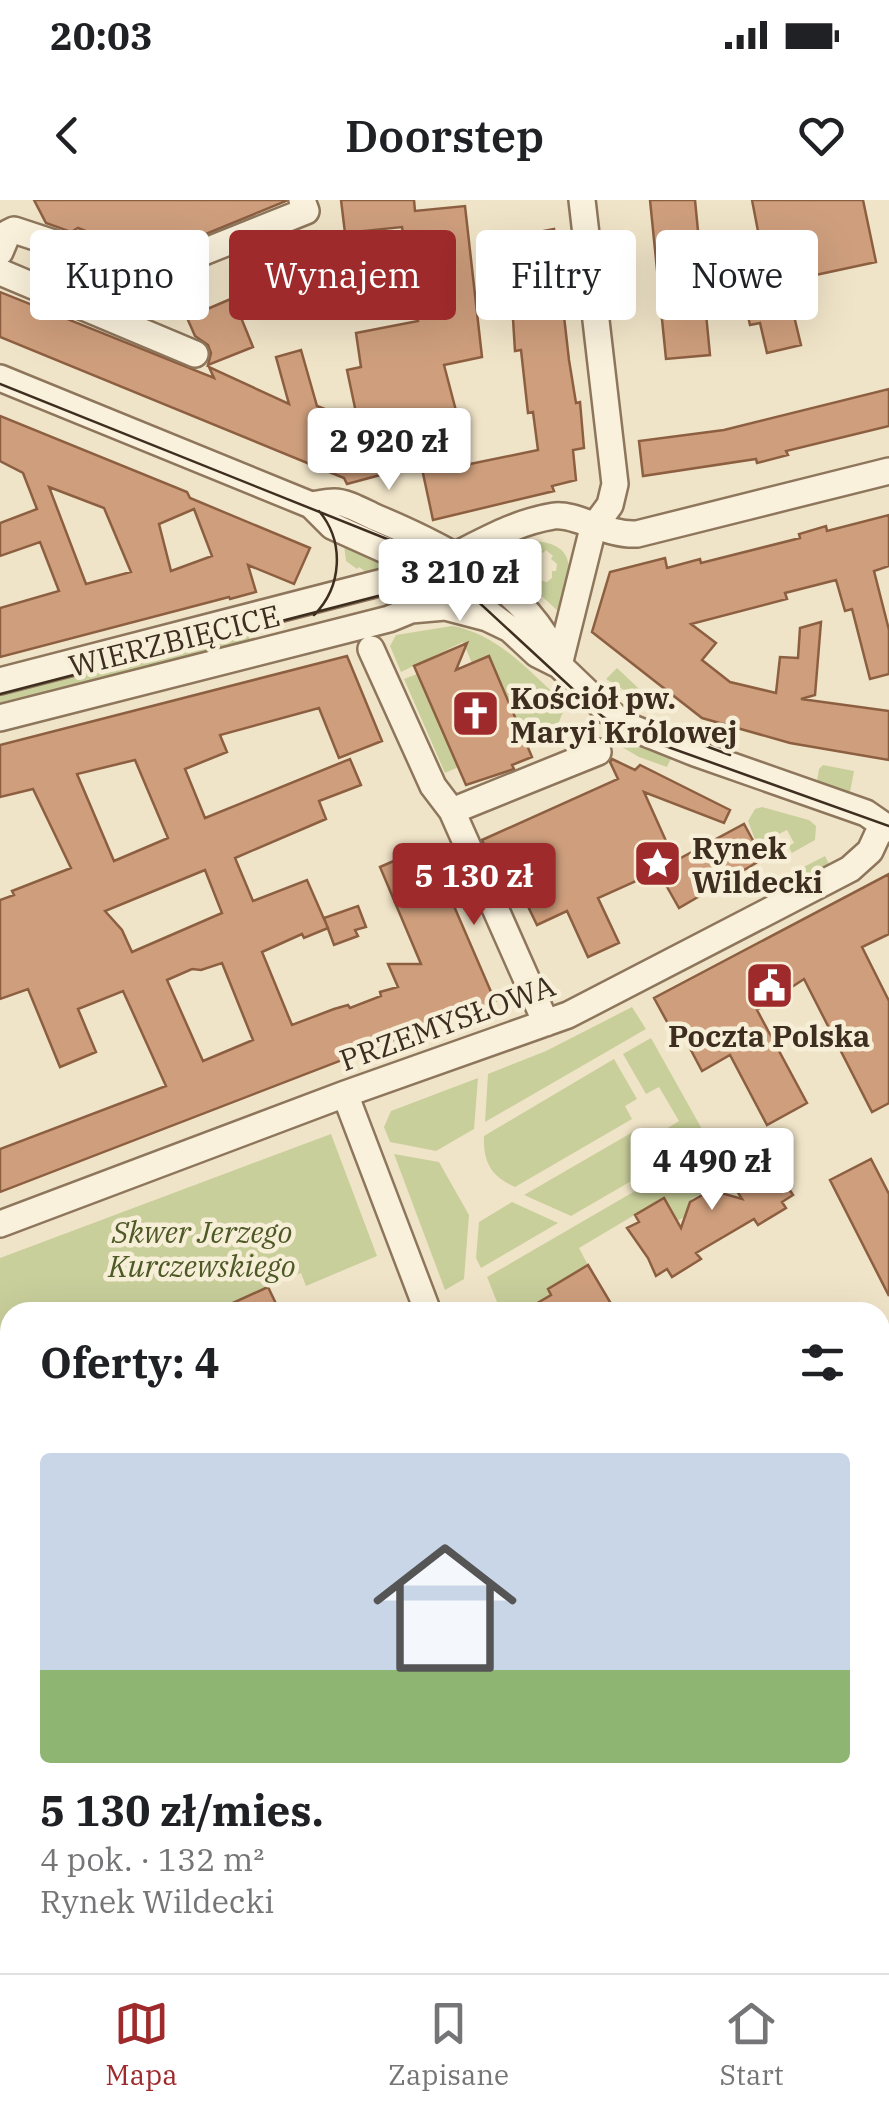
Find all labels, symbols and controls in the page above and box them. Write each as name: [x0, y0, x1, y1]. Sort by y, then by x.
text: 20:03: [50, 11, 153, 60]
text: Doorstep: [345, 106, 544, 164]
icon: back: [40, 108, 95, 163]
icon: heart: [794, 108, 849, 163]
chip: Kupno: [30, 230, 209, 320]
chip: Wynajem: [229, 230, 456, 320]
chip: Filtry: [476, 230, 636, 320]
chip: Nowe: [656, 230, 818, 320]
pin: 2 920 zł: [286, 408, 492, 493]
text: 2 920 zł: [330, 419, 448, 461]
pin: 3 210 zł: [357, 539, 563, 624]
text: 3 210 zł: [401, 550, 519, 592]
street label: WIERZBIĘCICE: [64, 595, 284, 685]
place label: Kościół pw. Maryi Królowej: [510, 678, 737, 751]
church icon: Kościół pw. Maryi Królowej: [449, 688, 501, 740]
place label: Rynek Wildecki: [692, 828, 823, 901]
place icon: Rynek Wildecki: [631, 838, 683, 890]
pin: 5 130 zł: [371, 843, 577, 928]
text: 5 130 zł: [415, 854, 533, 896]
public building icon: Poczta Polska: [743, 960, 795, 1012]
street label: PRZEMYSŁOWA: [334, 965, 560, 1079]
place label: Poczta Polska: [668, 1016, 870, 1055]
pin: 4 490 zł: [609, 1128, 815, 1213]
text: 4 490 zł: [653, 1139, 771, 1181]
park label: Skwer Jerzego Kurczewskiego: [107, 1212, 296, 1285]
text: Oferty: 4: [40, 1335, 220, 1390]
icon: filters: [795, 1335, 850, 1390]
icon: home: [355, 1518, 535, 1698]
text: 5 130 zł/mies.: [40, 1783, 324, 1838]
text: 4 pok. · 132 m²: [40, 1838, 264, 1880]
text: Rynek Wildecki: [40, 1880, 274, 1922]
tab: Mapa: [105, 1996, 178, 2093]
tab: Zapisane: [388, 1996, 509, 2093]
tab: Start: [720, 1996, 784, 2093]

